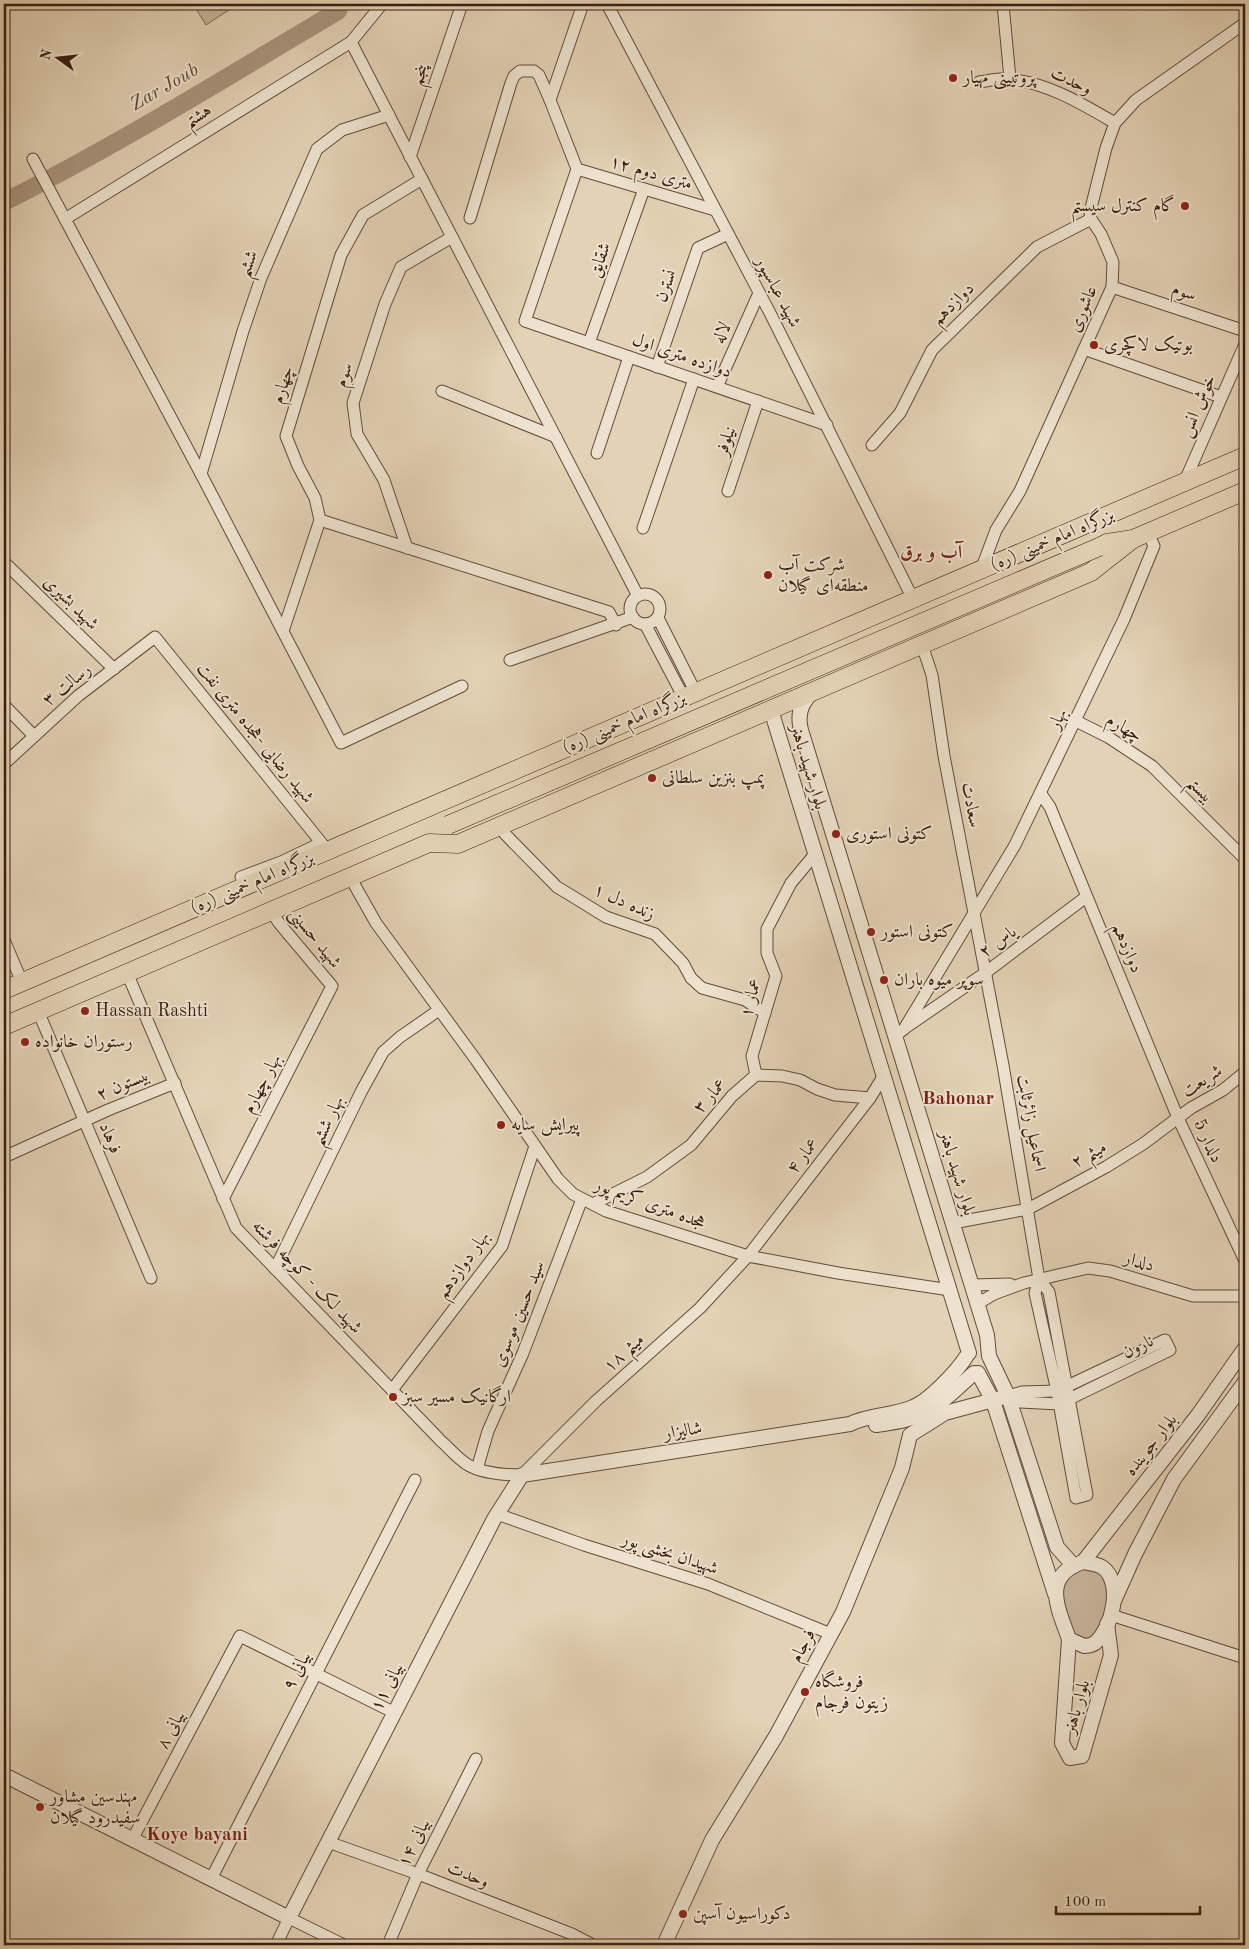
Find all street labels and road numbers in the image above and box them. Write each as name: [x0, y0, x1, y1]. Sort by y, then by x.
street label: پنجم: [408, 61, 439, 90]
street label: وحدت: [1047, 64, 1094, 99]
street label: هشتم: [181, 101, 219, 138]
street label: ۱۲ متری دوم: [606, 153, 694, 199]
street label: شقایق: [586, 240, 615, 280]
street label: ششم: [235, 248, 269, 283]
street label: شهید عباسپور: [749, 252, 804, 331]
street label: نسترن: [652, 267, 680, 305]
street label: دوازدهم: [928, 279, 983, 334]
street label: سوم: [1168, 280, 1198, 310]
street label: عاشوری: [1065, 283, 1102, 335]
street label: لاله: [709, 320, 735, 346]
street label: دوازده متری اول: [630, 331, 734, 382]
street label: سوم: [332, 361, 362, 391]
street label: چهارم: [269, 364, 303, 408]
street label: خوش انس: [1176, 372, 1221, 441]
street label: نیلوفر: [712, 424, 741, 461]
street label: بزرگراه امام خمینی (ره): [986, 502, 1119, 580]
street label: شهید بشیری: [39, 573, 102, 635]
street label: شهید رضایی -هجده متری نفت: [191, 659, 317, 808]
street label: رسالت ۳: [40, 660, 95, 710]
street label: بزرگراه امام خمینی (ره): [558, 685, 691, 763]
street label: بهار: [1044, 706, 1072, 735]
street label: چهارم: [1100, 710, 1145, 751]
street label: بلوار شهید باهنر: [784, 720, 829, 812]
street label: بیستم: [1178, 773, 1217, 812]
street label: سعادت: [958, 781, 984, 829]
street label: بزرگراه امام خمینی (ره): [186, 845, 319, 923]
street label: زنده دل ۱: [590, 881, 657, 924]
street label: شهید حسینی: [283, 904, 345, 973]
street label: دوازدهم: [1102, 921, 1145, 978]
street label: یاس ۲: [976, 922, 1022, 962]
street label: عمار ۱: [737, 977, 766, 1020]
street label: بهار چهارم: [239, 1051, 290, 1119]
street label: شریعت: [1179, 1061, 1227, 1102]
street label: بیستون ۲: [94, 1066, 152, 1105]
street label: اسماعیل زائرثابت: [1011, 1073, 1048, 1173]
street label: عمار ۳: [690, 1075, 731, 1117]
street label: بهار ششم: [309, 1093, 355, 1152]
street label: دلدار 5: [1189, 1116, 1226, 1166]
street label: فرهاد: [94, 1120, 125, 1157]
street label: بلوار شهید باهنر: [933, 1126, 978, 1218]
street label: عمار ۴: [784, 1135, 823, 1178]
street label: میثم ۲: [1068, 1138, 1113, 1179]
street label: هجده متری کریم پور: [588, 1173, 709, 1238]
street label: شهید لک - کوچه فرشته: [246, 1216, 366, 1339]
street label: بهار دوازدهم: [433, 1228, 498, 1306]
street label: دلدار: [1120, 1248, 1156, 1276]
street label: سید حسین موسوی: [490, 1259, 549, 1370]
street label: میثم ۱۸: [600, 1330, 653, 1382]
street label: نارون: [1120, 1332, 1157, 1363]
street label: بلوار جوینده: [1121, 1411, 1182, 1480]
street label: شالیزار: [661, 1419, 704, 1444]
street label: شهیدان بخشی پور: [617, 1529, 720, 1581]
street label: فرجام: [787, 1626, 824, 1668]
street label: بیانی ۹: [280, 1649, 315, 1694]
street label: بیانی ۱۱: [367, 1660, 407, 1714]
street label: بلوار باهنر: [1060, 1678, 1094, 1738]
street label: بیانی ۸: [154, 1708, 189, 1753]
street label: بیانی ۱۴: [395, 1816, 434, 1870]
street label: وحدت: [444, 1859, 491, 1892]

